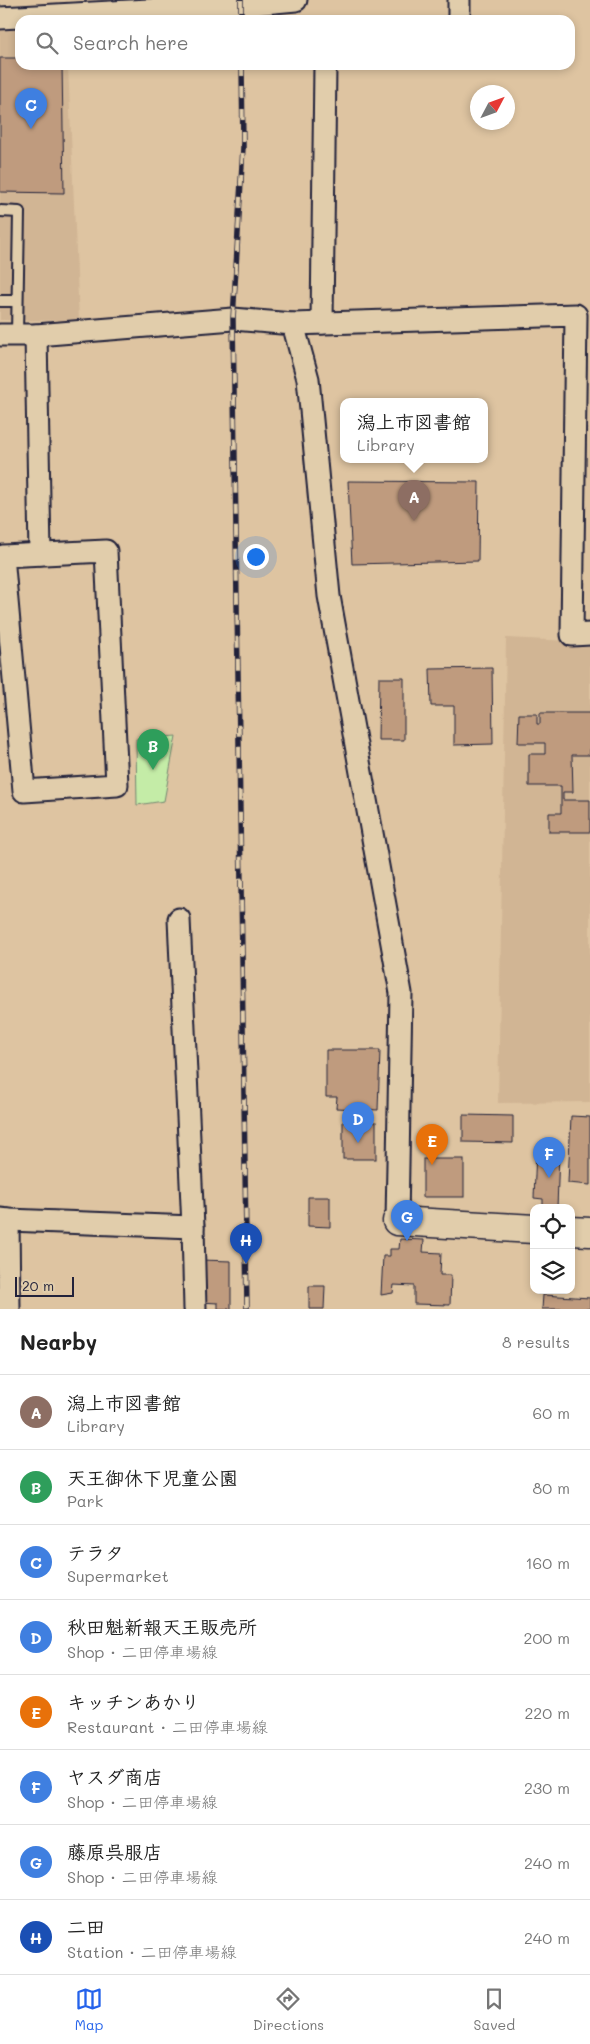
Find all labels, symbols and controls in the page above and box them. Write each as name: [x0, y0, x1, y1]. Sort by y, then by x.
search box: [15, 15, 575, 70]
icon: search: [33, 29, 61, 57]
text: Search here: [73, 30, 189, 55]
north arrow: [470, 85, 515, 130]
pin: C: [15, 88, 47, 129]
popup: [340, 398, 488, 463]
text: 潟上市図書館: [357, 409, 471, 434]
text: Library: [357, 434, 415, 455]
pin: A: [398, 480, 430, 521]
your location: [243, 544, 269, 570]
pin: B: [137, 729, 169, 770]
pin: D: [342, 1102, 374, 1143]
pin: E: [416, 1124, 448, 1165]
pin: F: [533, 1137, 565, 1178]
pin: G: [391, 1200, 423, 1241]
map controls: [530, 1204, 575, 1294]
button: locate: [530, 1204, 575, 1249]
pin: H: [230, 1223, 262, 1264]
button: layers: [530, 1249, 575, 1294]
scale bar: [15, 1274, 74, 1297]
text: 20 m: [22, 1276, 54, 1295]
text: Nearby: [20, 1328, 97, 1355]
text: 8 results: [502, 1331, 570, 1352]
text: 潟上市図書館: [67, 1390, 181, 1415]
text: A: [30, 1402, 42, 1423]
text: 60 m: [533, 1402, 570, 1423]
text: Library: [67, 1415, 125, 1436]
text: 天王御休下児童公園: [67, 1465, 238, 1490]
text: B: [31, 1477, 41, 1498]
text: 80 m: [533, 1477, 570, 1498]
text: Park: [67, 1490, 103, 1511]
text: テラタ: [67, 1540, 124, 1565]
text: C: [30, 1552, 42, 1573]
text: 160 m: [525, 1552, 570, 1573]
text: Supermarket: [67, 1565, 169, 1586]
text: 秋田魁新報天王販売所: [67, 1614, 257, 1639]
text: D: [30, 1627, 42, 1648]
text: 200 m: [523, 1627, 570, 1648]
text: Shop · 二田停車場線: [67, 1641, 218, 1662]
text: キッチンあかり: [67, 1689, 200, 1714]
text: E: [31, 1702, 41, 1723]
text: 220 m: [524, 1702, 570, 1723]
text: Restaurant · 二田停車場線: [67, 1716, 268, 1737]
text: ヤスダ商店: [67, 1764, 162, 1789]
text: F: [31, 1777, 41, 1798]
text: 230 m: [524, 1777, 570, 1798]
text: Shop · 二田停車場線: [67, 1791, 218, 1812]
text: 藤原呉服店: [67, 1839, 162, 1864]
text: G: [30, 1852, 42, 1873]
text: 240 m: [524, 1852, 570, 1873]
text: Shop · 二田停車場線: [67, 1866, 218, 1887]
text: 二田: [67, 1914, 105, 1939]
text: H: [30, 1927, 42, 1948]
text: 240 m: [524, 1927, 570, 1948]
text: Station · 二田停車場線: [67, 1941, 237, 1962]
tab: Map: [75, 1985, 103, 2034]
tab: Directions: [253, 1985, 324, 2034]
tab: Saved: [474, 1985, 515, 2034]

